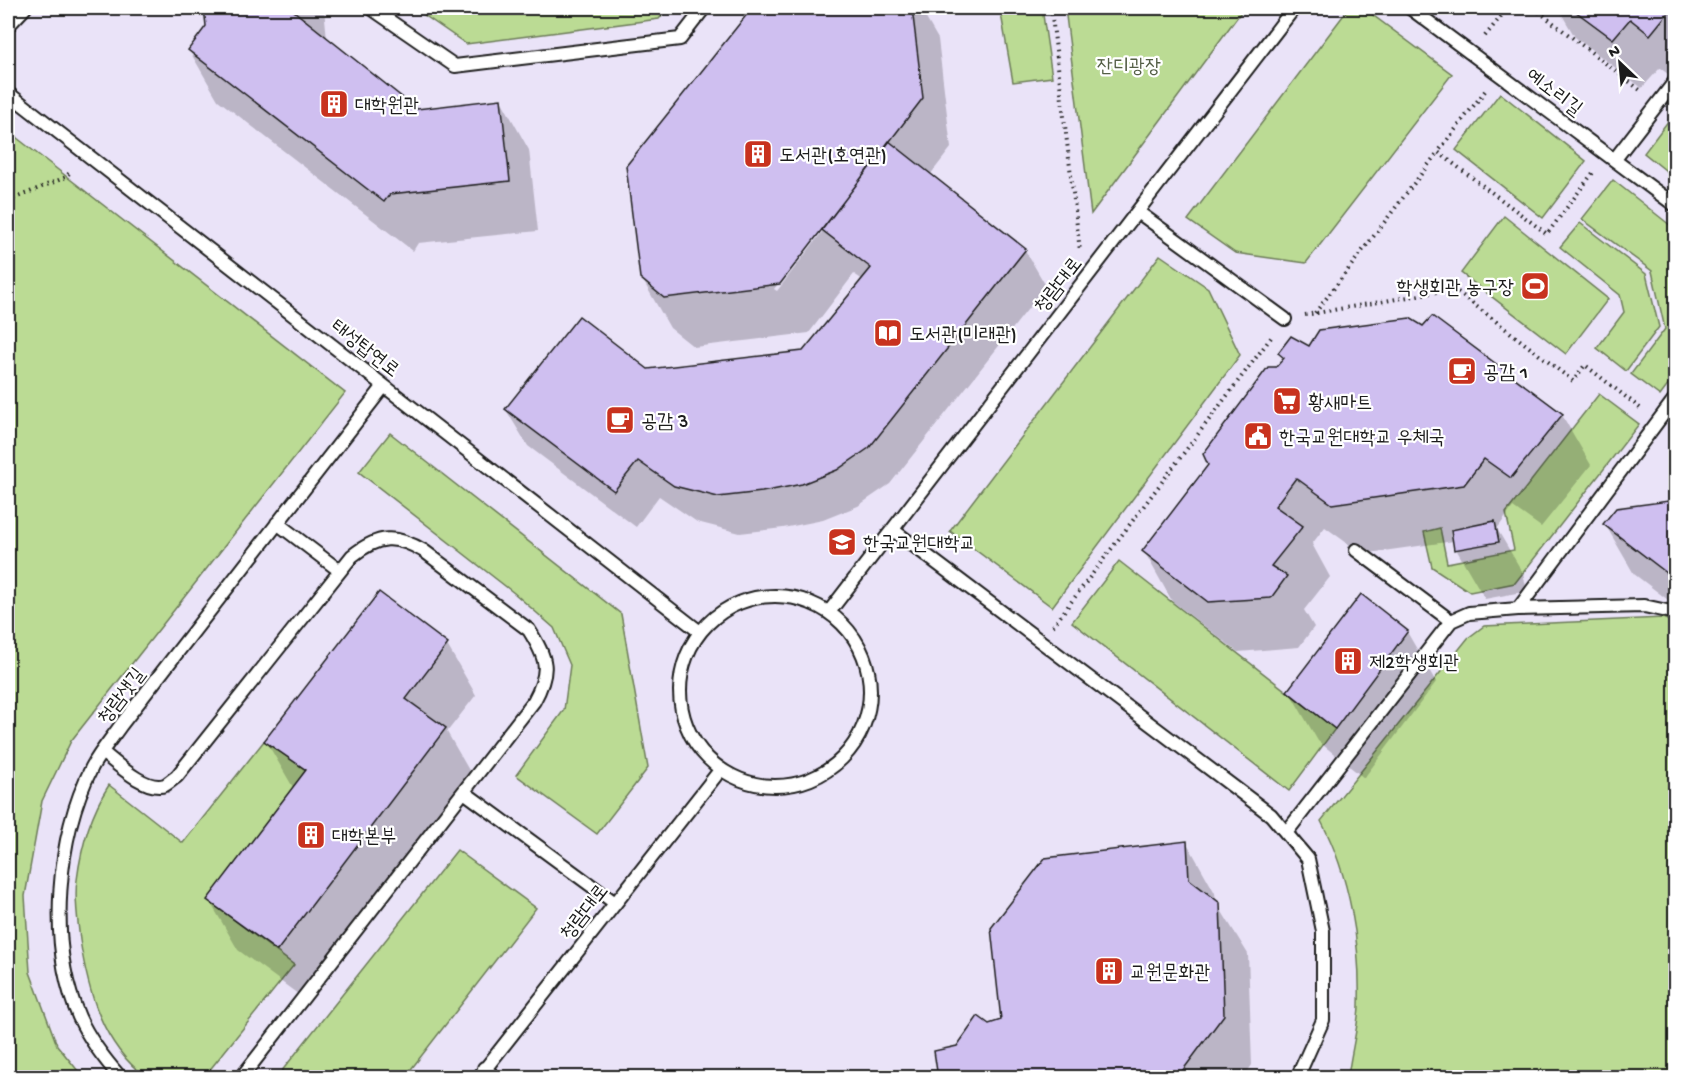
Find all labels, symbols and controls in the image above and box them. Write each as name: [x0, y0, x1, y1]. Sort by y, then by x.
north arrow: [1590, 33, 1650, 93]
text: N: [1606, 42, 1624, 63]
park label: 잔디광장: [1097, 57, 1161, 80]
street label: 예소리길: [1520, 65, 1586, 122]
building icon: 대학원관: [318, 88, 350, 120]
place label: 대학원관: [355, 96, 419, 119]
building icon: 도서관(호연관): [742, 138, 774, 170]
place label: 도서관(호연관): [779, 146, 887, 169]
street label: 청람대로: [1031, 254, 1089, 319]
sports icon: 학생회관 농구장: [1519, 270, 1551, 302]
place label: 학생회관 농구장: [1397, 278, 1514, 301]
street label: 태성탑연로: [325, 316, 403, 384]
library icon: 도서관(미래관): [872, 317, 904, 349]
place label: 도서관(미래관): [909, 325, 1017, 348]
cafe icon: 공감 1: [1446, 355, 1478, 387]
place label: 공감 1: [1483, 363, 1528, 386]
supermarket icon: 황새마트: [1271, 385, 1303, 417]
place label: 황새마트: [1308, 392, 1372, 416]
cafe icon: 공감 3: [604, 404, 636, 436]
place label: 공감 3: [641, 412, 688, 435]
public building icon: 한국교원대학교 우체국: [1242, 420, 1274, 452]
place label: 한국교원대학교 우체국: [1279, 428, 1445, 451]
school or university icon: 한국교원대학교: [826, 526, 858, 558]
place label: 한국교원대학교: [863, 534, 976, 557]
building icon: 제2학생회관: [1332, 645, 1364, 677]
place label: 제2학생회관: [1369, 653, 1459, 676]
street label: 청람샛길: [94, 664, 151, 730]
building icon: 대학본부: [295, 819, 327, 851]
place label: 대학본부: [332, 827, 396, 850]
street label: 청람대로: [557, 881, 615, 946]
building icon: 교원문화관: [1093, 955, 1125, 987]
place label: 교원문화관: [1130, 963, 1210, 986]

